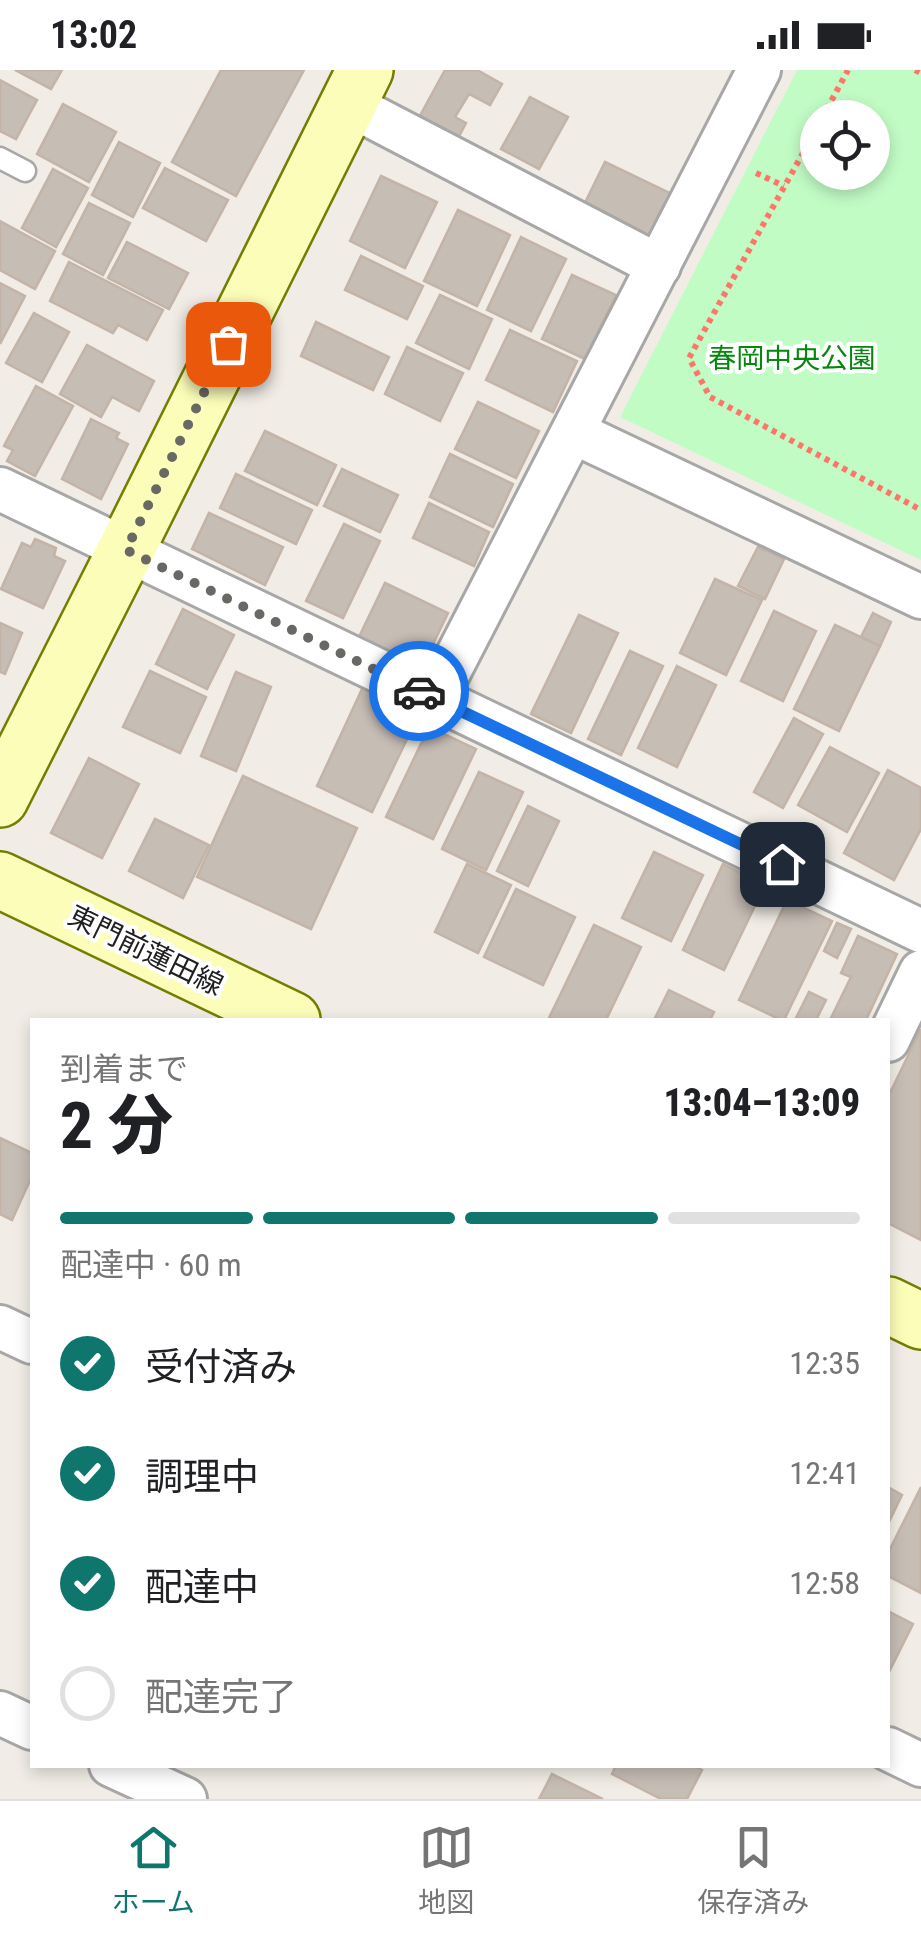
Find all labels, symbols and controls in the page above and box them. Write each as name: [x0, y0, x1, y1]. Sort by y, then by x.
text: 13:02: [50, 13, 137, 57]
map controls: [800, 100, 890, 190]
button: locate: [800, 100, 890, 190]
pin: [186, 302, 271, 387]
icon: bag: [201, 317, 256, 372]
park label: 春岡中央公園: [708, 342, 876, 375]
courier: [369, 641, 469, 741]
icon: car: [392, 664, 447, 719]
pin: [740, 822, 825, 907]
icon: home: [755, 837, 810, 892]
street label: 東門前蓮田線: [63, 899, 229, 1002]
text: 到着まで: [60, 1050, 188, 1088]
text: 13:04–13:09: [663, 1081, 860, 1125]
text: 2 分: [60, 1088, 173, 1164]
text: 配達中 · 60 m: [60, 1246, 242, 1284]
icon: check: [60, 1336, 115, 1391]
text: 12:35: [789, 1344, 860, 1382]
text: 受付済み: [145, 1345, 297, 1389]
icon: check: [60, 1446, 115, 1501]
text: 12:41: [789, 1454, 860, 1492]
text: 調理中: [145, 1455, 259, 1499]
icon: check: [60, 1556, 115, 1611]
text: 12:58: [789, 1564, 860, 1602]
text: 配達中: [145, 1565, 259, 1609]
text: 配達完了: [145, 1675, 297, 1719]
tab: ホーム: [112, 1820, 195, 1920]
tab: 地図: [418, 1820, 474, 1920]
tab: 保存済み: [697, 1820, 809, 1920]

